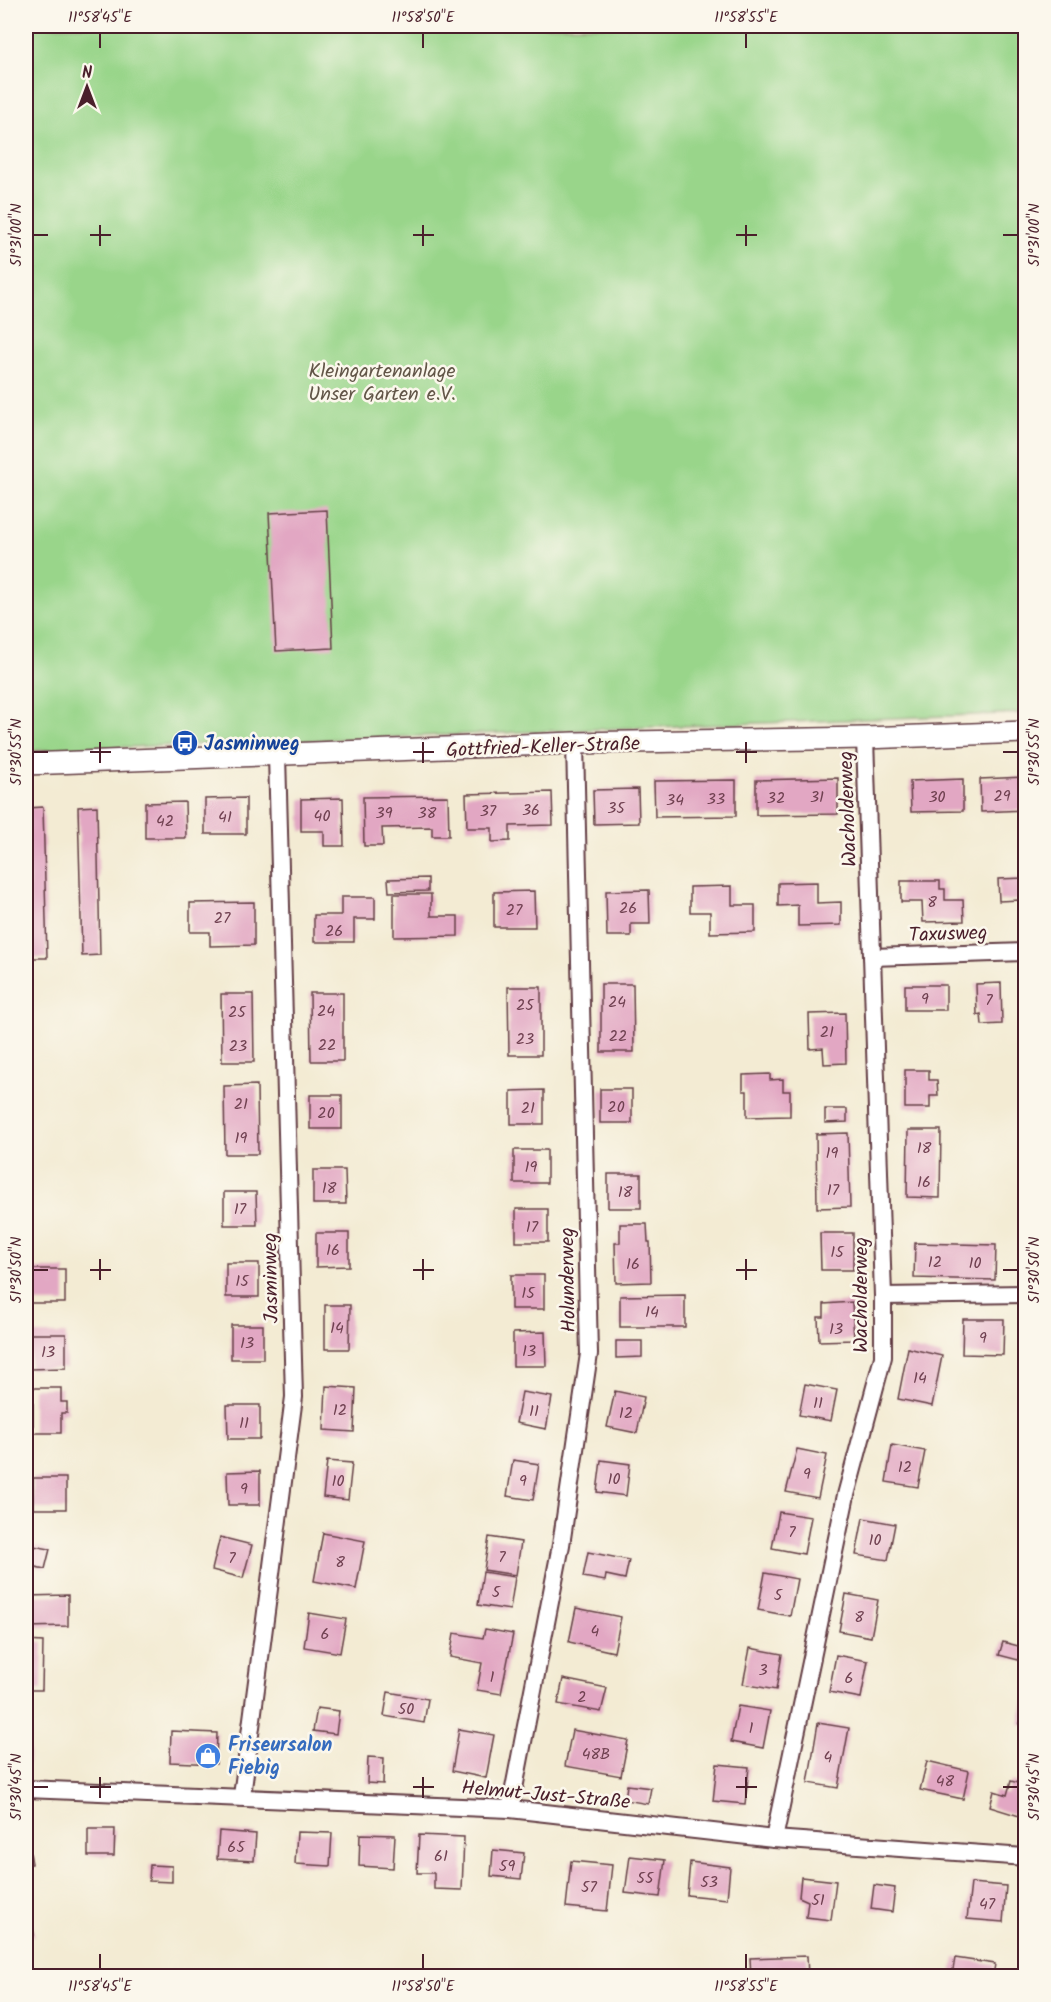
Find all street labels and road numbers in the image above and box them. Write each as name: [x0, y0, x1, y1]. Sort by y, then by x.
street label: Gottfried-Keller-Straße: [445, 729, 641, 767]
street label: Wacholderweg: [831, 750, 867, 868]
street label: Taxusweg: [908, 918, 988, 952]
street label: Holunderweg: [552, 1227, 586, 1333]
street label: Jasminweg: [255, 1232, 289, 1324]
street label: Wacholderweg: [846, 1237, 878, 1353]
street label: Helmut-Just-Straße: [460, 1773, 632, 1819]

